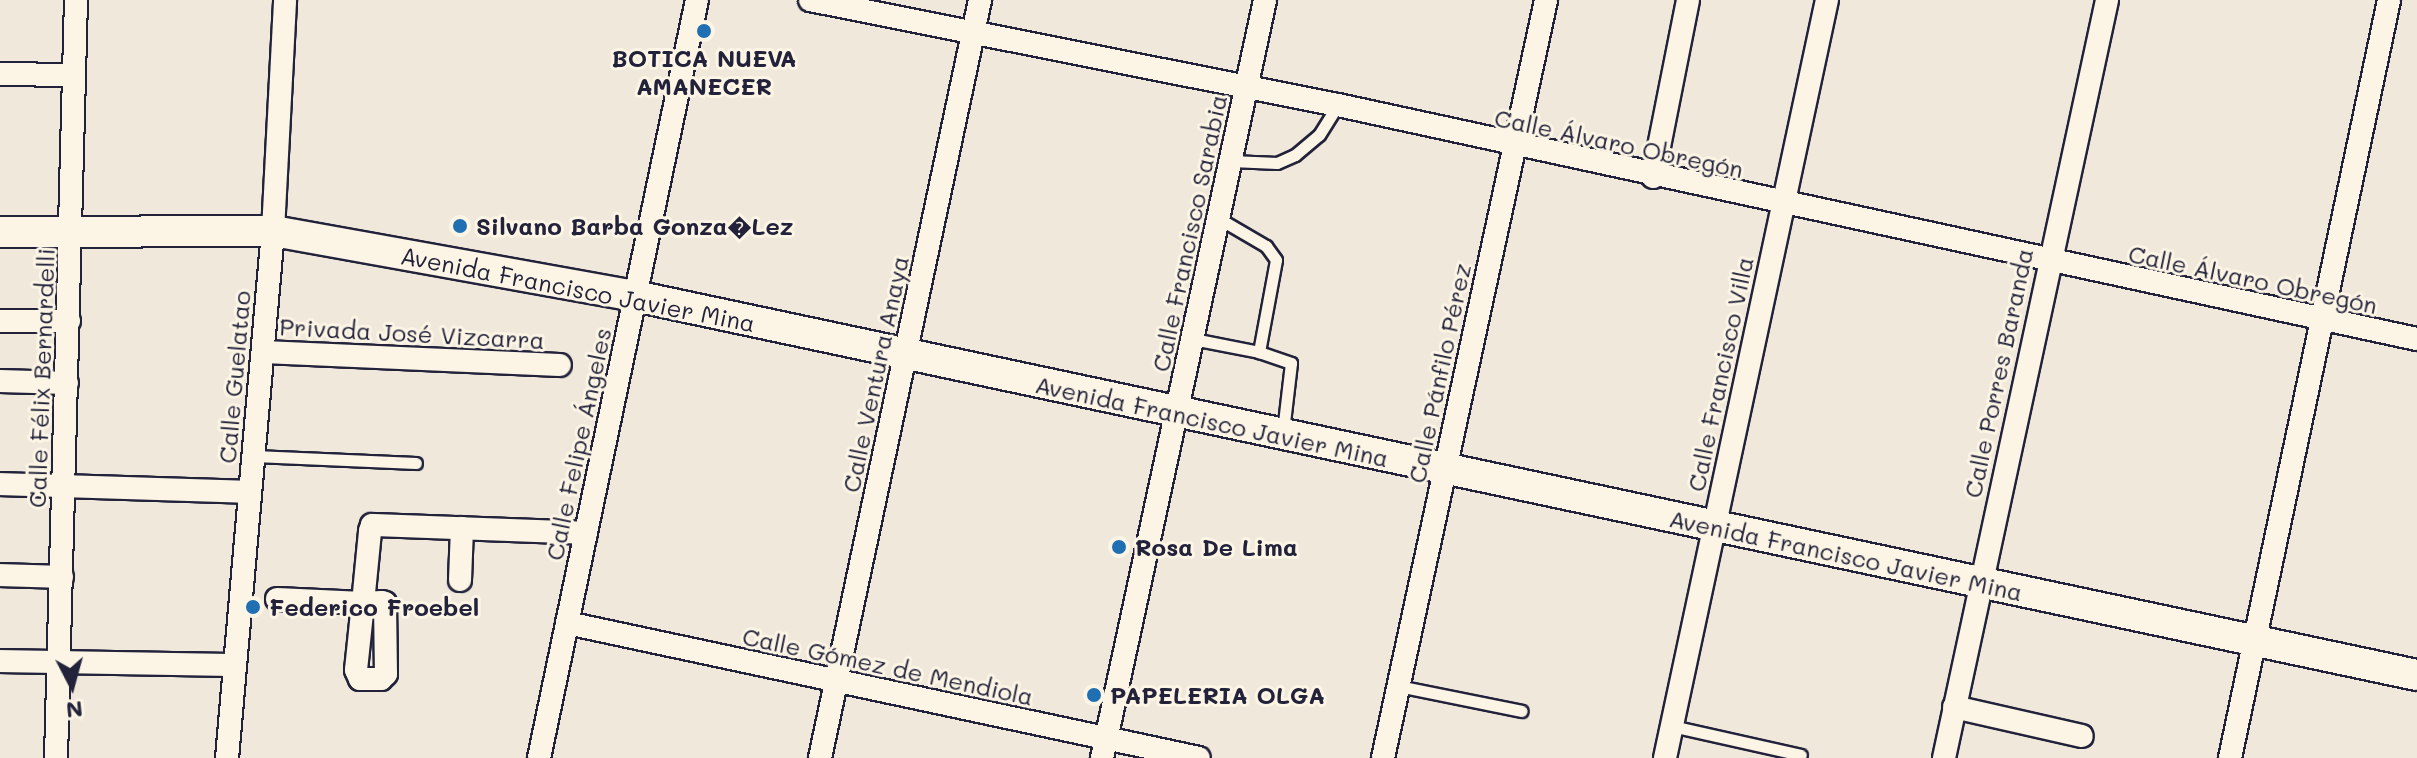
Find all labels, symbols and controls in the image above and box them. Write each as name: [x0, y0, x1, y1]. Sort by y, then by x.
marker: BOTICA NUEVA AMANECER: [695, 22, 713, 40]
place label: BOTICA NUEVA AMANECER: [612, 44, 796, 100]
street label: Calle Francisco Sarabia: [1146, 92, 1232, 374]
street label: Calle Álvaro Obregón: [1492, 103, 1746, 183]
place label: Silvano Barba Gonza�Lez: [476, 212, 793, 240]
marker: Silvano Barba Gonza�Lez: [451, 217, 469, 235]
street label: Calle Álvaro Obregón: [2126, 239, 2380, 319]
street label: Avenida Francisco Javier Mina: [398, 240, 758, 338]
street label: Calle Porres Baranda: [1957, 246, 2039, 500]
street label: Calle Félix Bernardelli: [22, 248, 60, 508]
street label: Calle Ventura Anaya: [836, 253, 914, 495]
street label: Calle Francisco Villa: [1681, 254, 1759, 494]
street label: Calle Pánfilo Pérez: [1402, 260, 1476, 486]
street label: Calle Guelatao: [212, 289, 256, 465]
street label: Privada José Vizcarra: [279, 312, 545, 354]
street label: Calle Felipe Ángeles: [539, 325, 617, 563]
street label: Avenida Francisco Javier Mina: [1033, 369, 1391, 473]
street label: Avenida Francisco Javier Mina: [1667, 503, 2025, 607]
place label: Rosa De Lima: [1135, 533, 1298, 561]
marker: Rosa De Lima: [1110, 538, 1128, 556]
place label: Federico Froebel: [269, 593, 479, 621]
marker: Federico Froebel: [244, 598, 262, 616]
street label: Calle Gómez de Mendiola: [740, 621, 1036, 711]
north arrow: [32, 646, 112, 726]
place label: PAPELERIA OLGA: [1110, 681, 1325, 709]
marker: PAPELERIA OLGA: [1085, 686, 1103, 704]
text: N: [65, 695, 84, 726]

